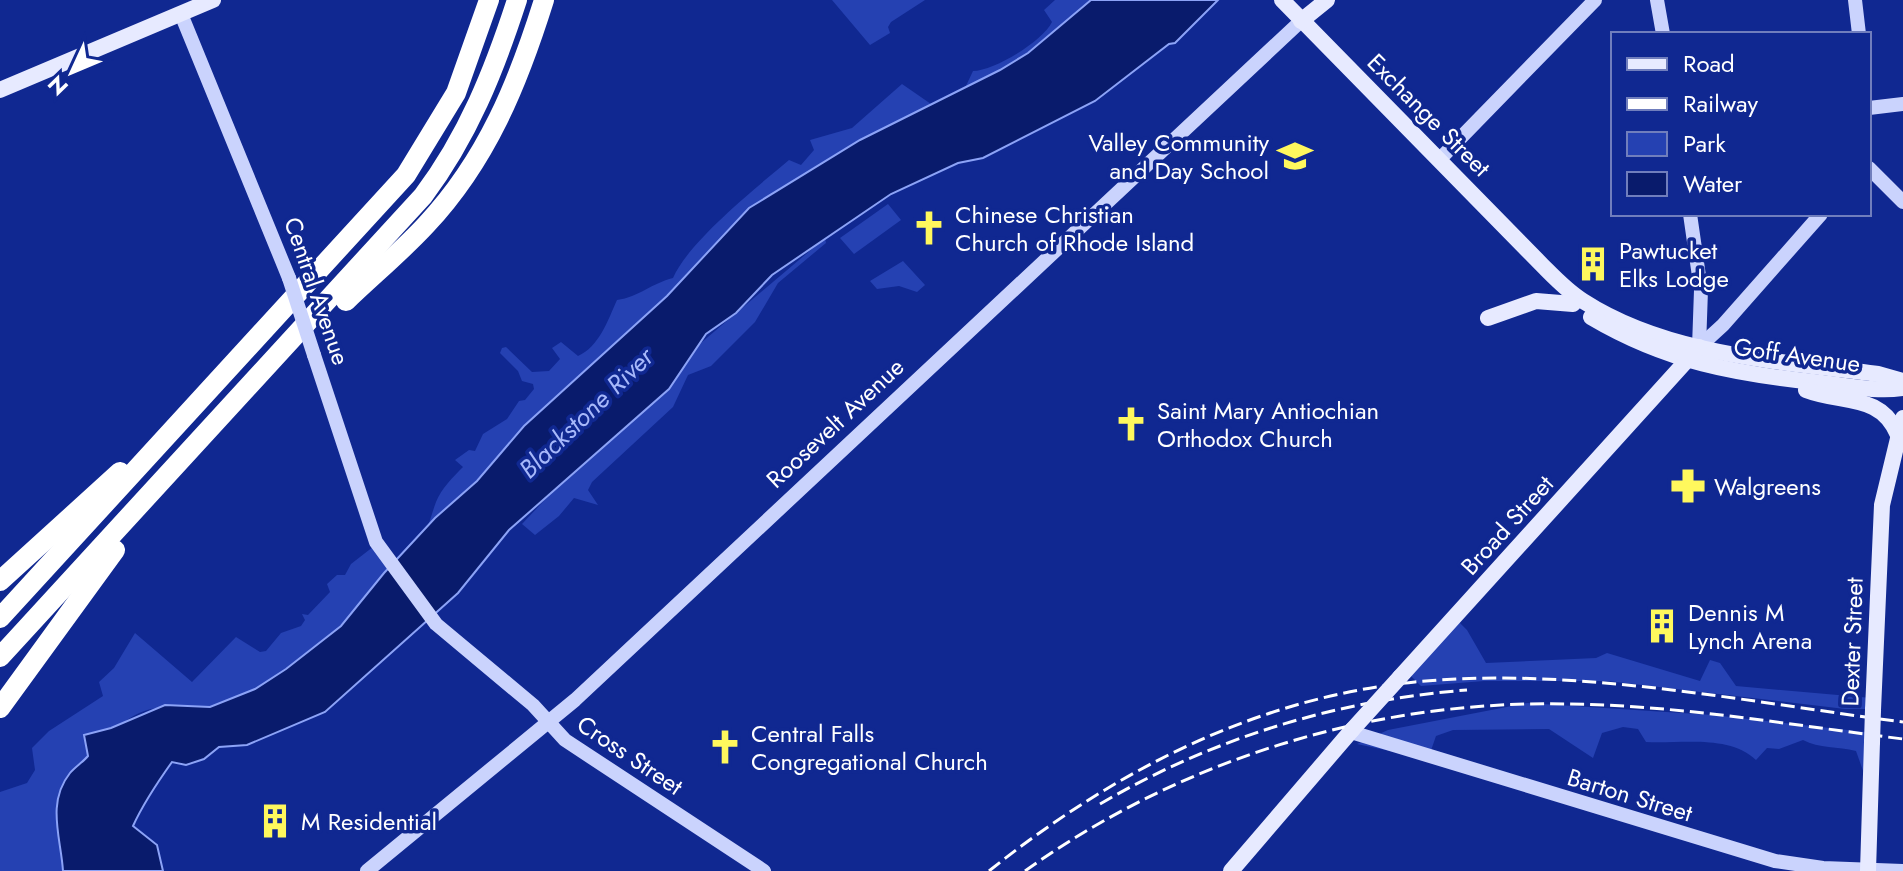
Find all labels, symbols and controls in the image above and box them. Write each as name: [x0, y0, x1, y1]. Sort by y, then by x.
north arrow: [32, 32, 112, 112]
legend: [1611, 32, 1871, 216]
street label: Exchange Street: [1359, 45, 1499, 185]
text: Road: [1683, 46, 1735, 81]
text: N: [40, 68, 75, 103]
text: Railway: [1683, 86, 1758, 121]
place label: Valley Community and Day School: [1088, 125, 1269, 188]
text: Park: [1683, 126, 1726, 161]
school or university icon: Valley Community and Day School: [1276, 137, 1314, 175]
text: Water: [1683, 166, 1743, 201]
place label: Chinese Christian Church of Rhode Island: [955, 197, 1194, 260]
church icon: Chinese Christian Church of Rhode Island: [910, 209, 948, 247]
street label: Central Avenue: [275, 212, 359, 370]
place label: Pawtucket Elks Lodge: [1619, 233, 1729, 296]
building icon: Pawtucket Elks Lodge: [1574, 245, 1612, 283]
street label: Goff Avenue: [1731, 329, 1863, 381]
water label: Blackstone River: [510, 338, 663, 487]
street label: Roosevelt Avenue: [758, 350, 912, 496]
place label: Saint Mary Antiochian Orthodox Church: [1157, 393, 1379, 456]
church icon: Saint Mary Antiochian Orthodox Church: [1112, 405, 1150, 443]
street label: Broad Street: [1452, 467, 1562, 583]
pharmacy icon: Walgreens: [1669, 467, 1707, 505]
place label: Walgreens: [1714, 469, 1821, 504]
street label: Dexter Street: [1832, 577, 1872, 707]
place label: Dennis M Lynch Arena: [1688, 595, 1812, 658]
building icon: Dennis M Lynch Arena: [1643, 607, 1681, 645]
street label: Cross Street: [570, 707, 690, 804]
place label: Central Falls Congregational Church: [751, 716, 988, 779]
church icon: Central Falls Congregational Church: [706, 728, 744, 766]
street label: Barton Street: [1563, 759, 1697, 831]
building icon: M Residential: [256, 802, 294, 840]
place label: M Residential: [301, 804, 437, 839]

